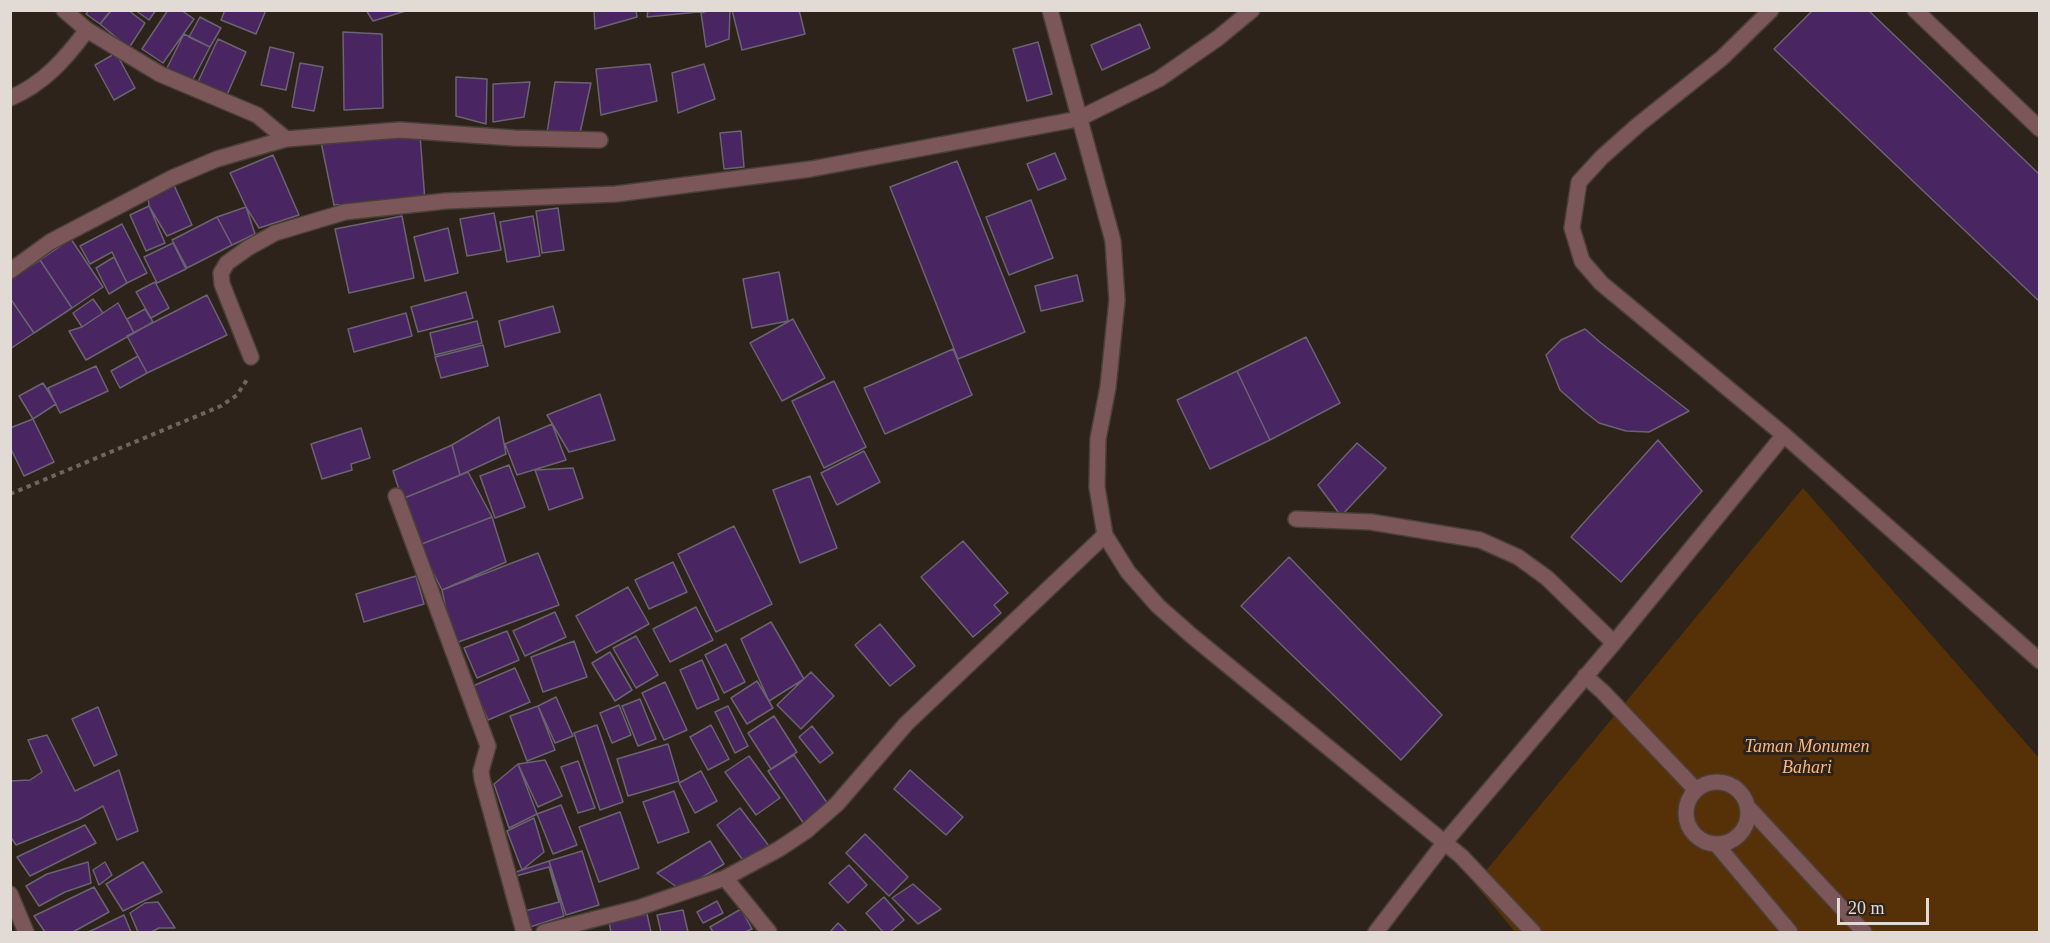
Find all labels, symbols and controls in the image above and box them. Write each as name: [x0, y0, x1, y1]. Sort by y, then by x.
park label: Taman Monumen Bahari: [1745, 736, 1869, 778]
scale bar: [1840, 886, 1932, 924]
text: 20 m: [1848, 898, 1885, 918]

